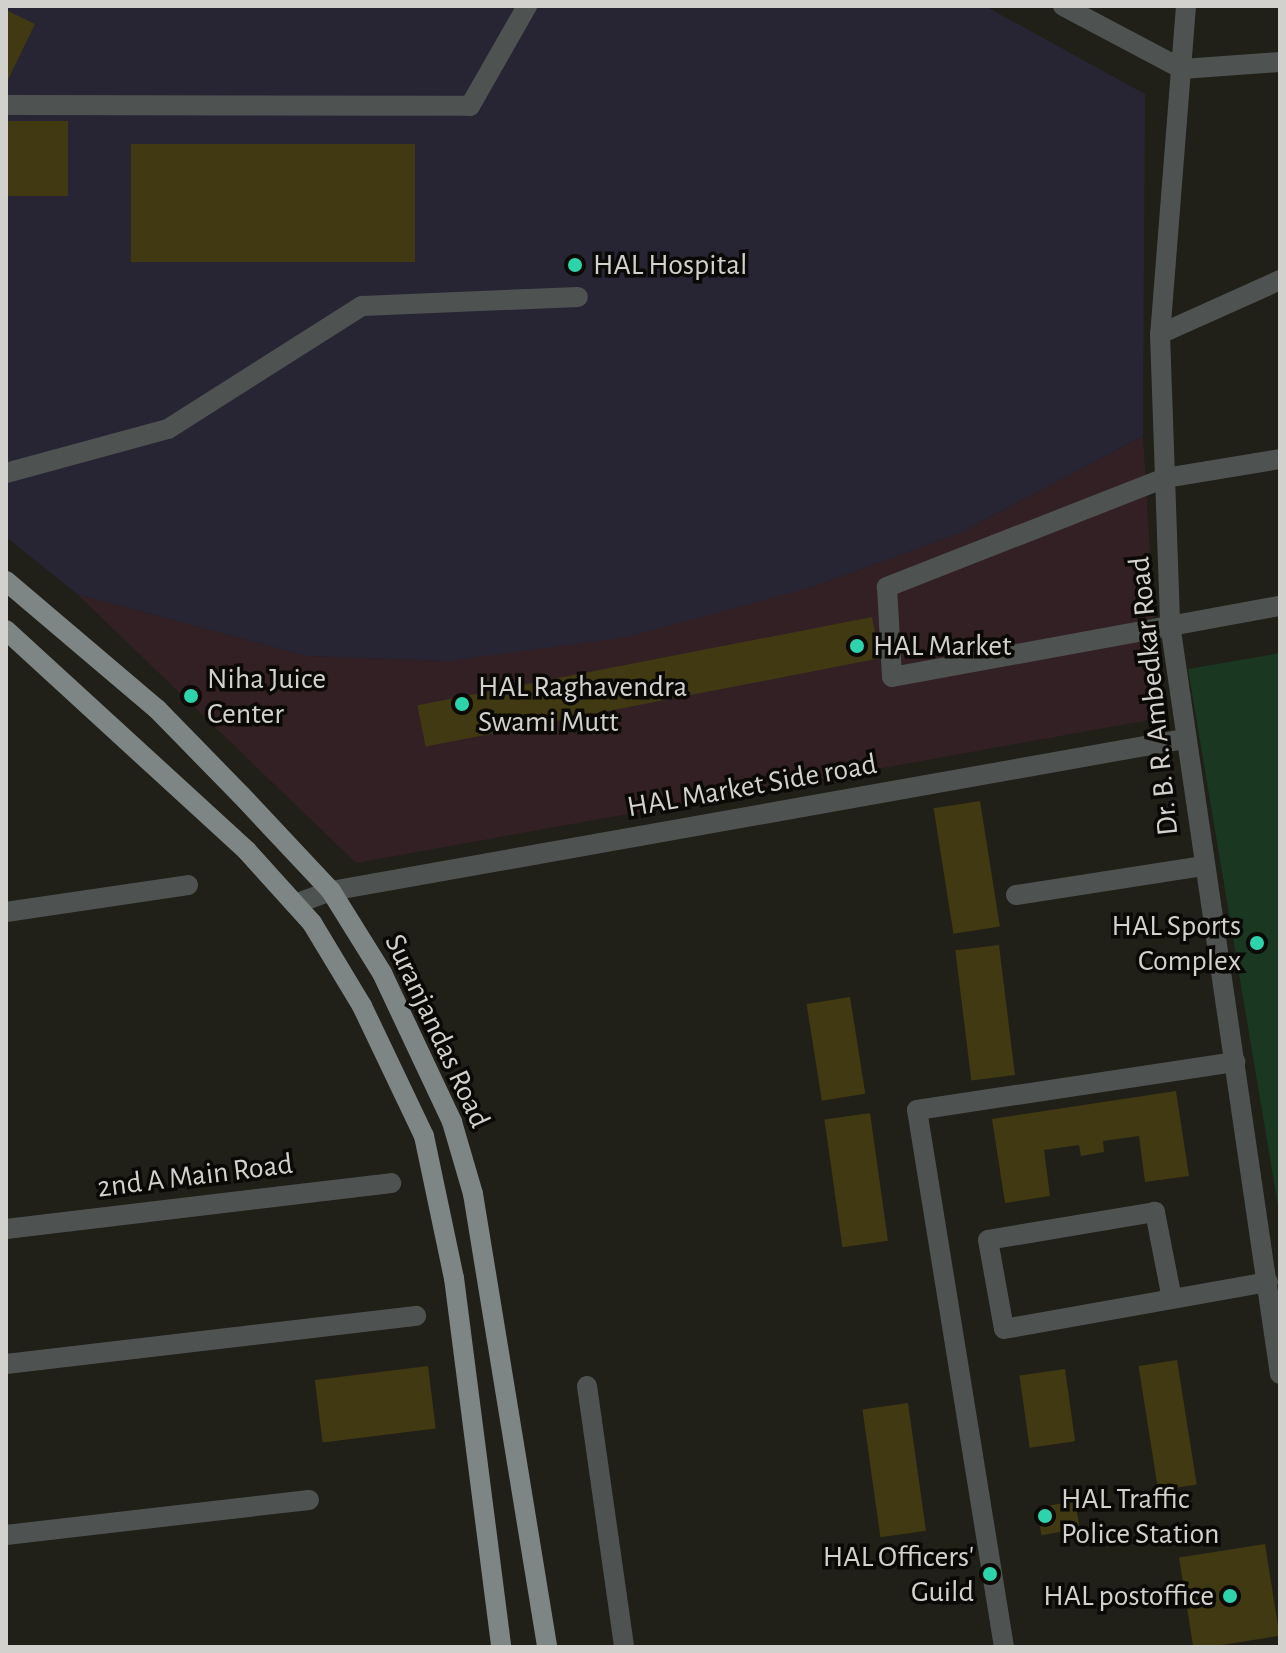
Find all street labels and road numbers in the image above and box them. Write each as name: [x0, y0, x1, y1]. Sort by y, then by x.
street label: Dr. B. R. Ambedkar Road: [1121, 555, 1187, 837]
street label: HAL Market Side road: [624, 746, 880, 826]
street label: Suranjandas Road: [376, 928, 498, 1134]
street label: 2nd A Main Road: [95, 1146, 295, 1206]

